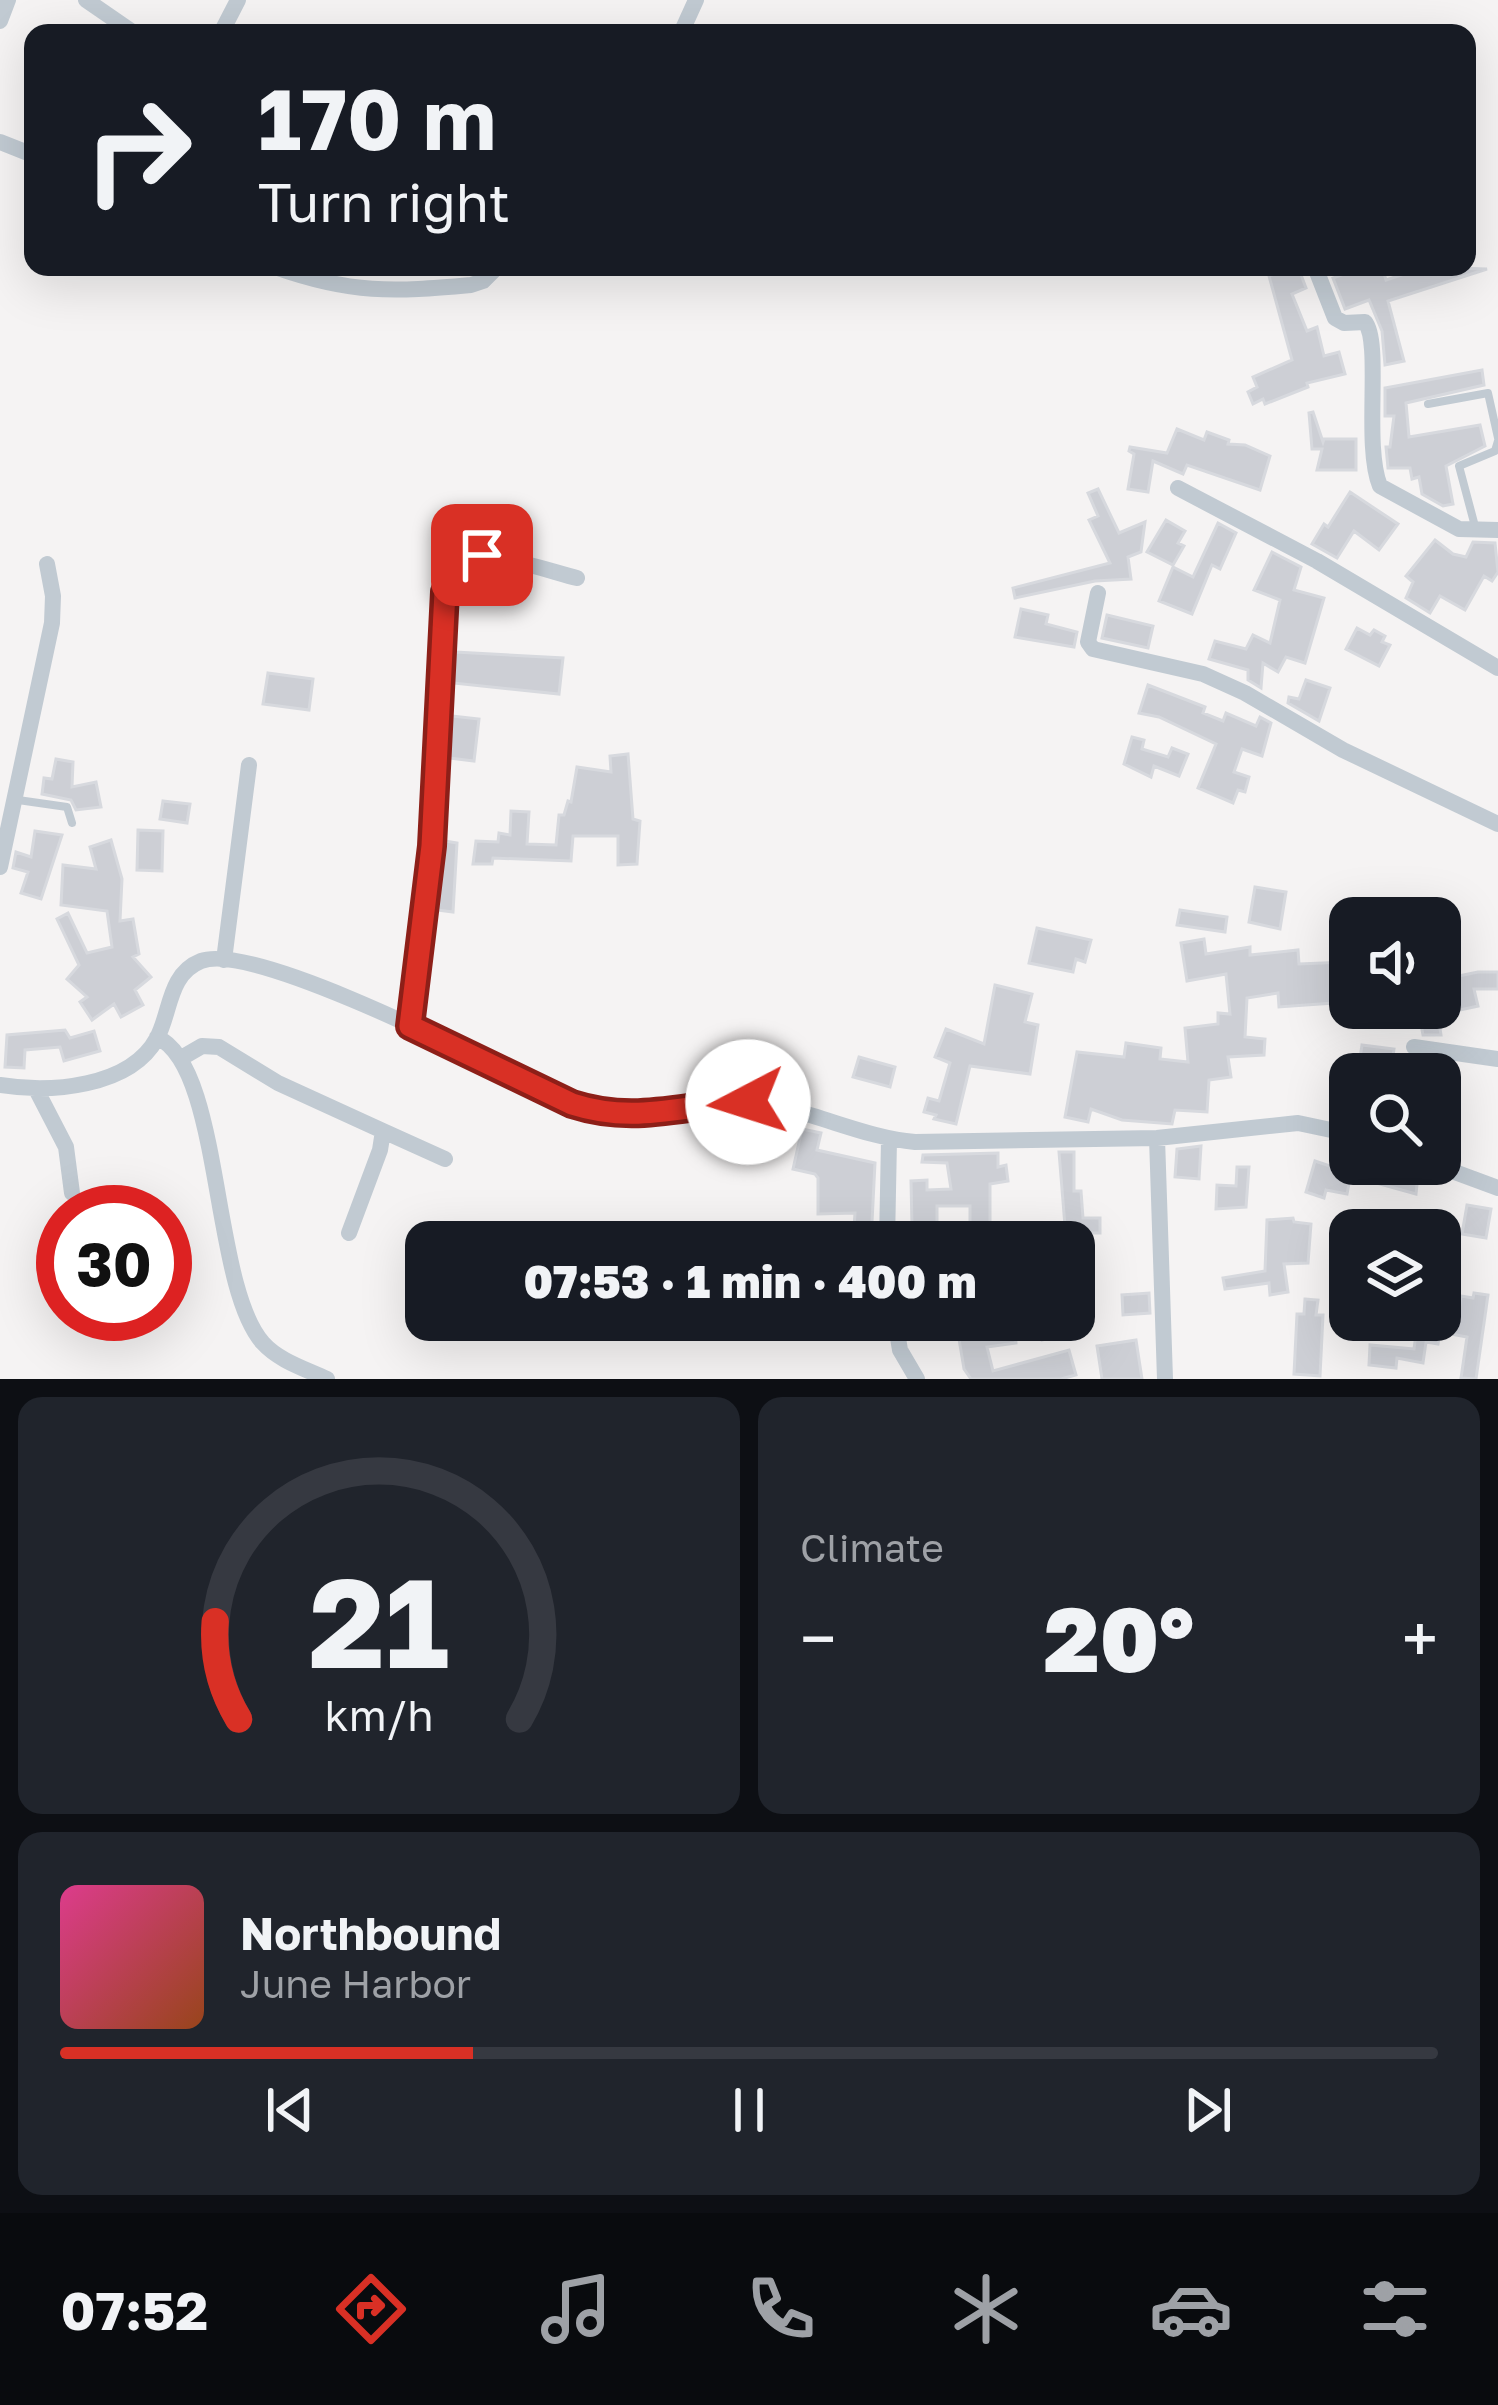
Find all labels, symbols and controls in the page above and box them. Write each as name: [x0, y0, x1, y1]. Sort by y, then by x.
text: 170 m: [258, 68, 496, 168]
icon: right: [60, 72, 216, 228]
text: Turn right: [258, 169, 510, 234]
pin: [431, 504, 533, 606]
icon: arrive: [449, 522, 515, 588]
map controls: [1329, 897, 1461, 1341]
button: sound: [1329, 897, 1461, 1029]
position arrow: [685, 1039, 811, 1165]
button: search: [1329, 1053, 1461, 1185]
speed limit sign: 30: [36, 1185, 192, 1341]
button: layers: [1329, 1209, 1461, 1341]
text: 07:53 · 1 min · 400 m: [523, 1254, 977, 1308]
text: Climate: [800, 1524, 944, 1571]
text: 21: [309, 1546, 449, 1695]
text: 20°: [1044, 1584, 1194, 1692]
text: −: [800, 1598, 836, 1678]
text: +: [1402, 1598, 1438, 1678]
text: km/h: [324, 1688, 434, 1739]
text: Northbound: [240, 1906, 501, 1960]
text: June Harbor: [240, 1960, 471, 2007]
icon: previous: [257, 2077, 323, 2143]
icon: pause: [716, 2077, 782, 2143]
icon: next: [1175, 2077, 1241, 2143]
icon: directions: [329, 2267, 413, 2351]
icon: music: [534, 2267, 618, 2351]
icon: phone: [739, 2267, 823, 2351]
icon: climate: [944, 2267, 1028, 2351]
icon: car: [1149, 2267, 1233, 2351]
icon: filters: [1353, 2267, 1437, 2351]
text: 07:52: [60, 2277, 208, 2342]

